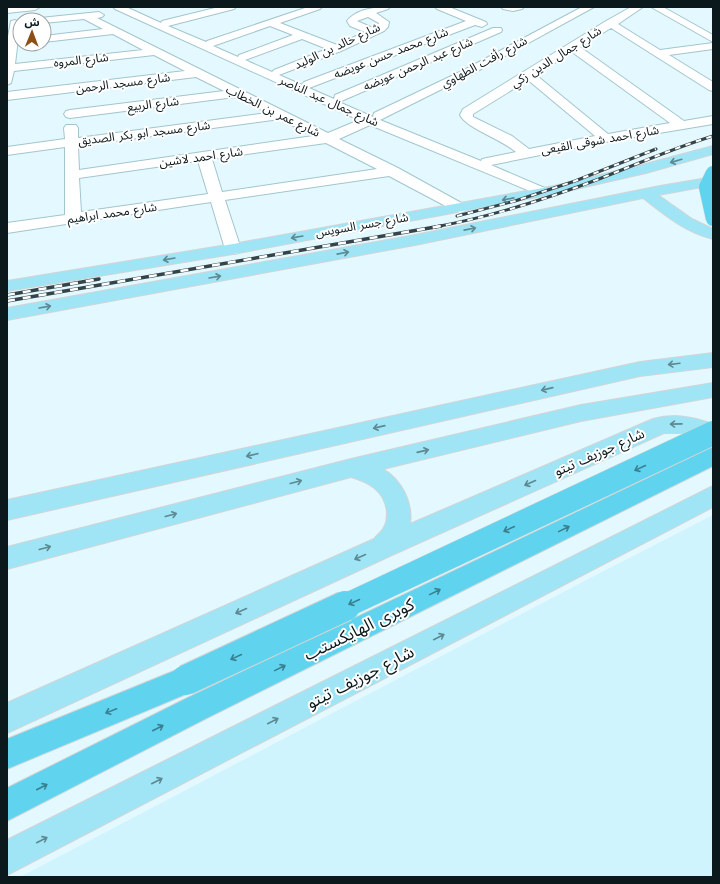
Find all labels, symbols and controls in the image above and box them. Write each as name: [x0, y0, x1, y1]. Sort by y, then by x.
north arrow: [12, 12, 52, 52]
text: ش: [25, 16, 40, 29]
street label: شارع خالد بن الوليد: [292, 20, 383, 74]
street label: شارع جمال الدين زكي: [508, 24, 605, 93]
street label: شارع محمد حسن عويضه: [332, 25, 451, 83]
street label: شارع رأفت الطهاوي: [438, 33, 531, 93]
street label: شارع عبد الرحمن عويضه: [361, 35, 476, 95]
street label: شارع المروه: [53, 50, 109, 72]
street label: شارع مسجد الرحمن: [75, 70, 171, 98]
street label: شارع جمال عبد الناصر: [275, 72, 381, 131]
street label: شارع عمر بن الخطاب: [223, 82, 322, 142]
street label: شارع الربيع: [126, 94, 180, 116]
street label: شارع مسجد ابو بكر الصديق: [77, 118, 211, 150]
street label: شارع احمد شوقى القيعى: [540, 123, 660, 159]
street label: شارع احمد لاشين: [158, 144, 244, 172]
one-way arrow: [669, 158, 682, 165]
one-way arrow: [502, 195, 515, 203]
street label: شارع محمد ابراهيم: [66, 200, 158, 228]
street label: شارع جسر السويس: [314, 210, 410, 242]
one-way arrow: [463, 224, 476, 232]
one-way arrow: [291, 233, 304, 241]
one-way arrow: [336, 249, 349, 257]
one-way arrow: [163, 256, 176, 264]
one-way arrow: [208, 273, 221, 281]
one-way arrow: [39, 303, 52, 311]
one-way arrow: [668, 361, 681, 368]
one-way arrow: [541, 386, 554, 394]
one-way arrow: [670, 420, 683, 428]
one-way arrow: [373, 423, 386, 431]
street label: شارع جوزيف تيتو: [551, 425, 648, 482]
one-way arrow: [416, 447, 429, 454]
one-way arrow: [246, 452, 259, 460]
one-way arrow: [634, 465, 646, 472]
one-way arrow: [290, 478, 303, 486]
one-way arrow: [524, 479, 536, 487]
one-way arrow: [164, 511, 177, 518]
one-way arrow: [558, 524, 570, 532]
one-way arrow: [504, 526, 516, 533]
one-way arrow: [38, 544, 51, 551]
one-way arrow: [354, 554, 366, 562]
one-way arrow: [428, 588, 440, 595]
street label: كوبرى الهايكستب: [301, 593, 419, 665]
one-way arrow: [348, 599, 360, 606]
one-way arrow: [236, 608, 248, 615]
one-way arrow: [433, 633, 445, 640]
street label: شارع جوزيف تيتو: [303, 641, 418, 715]
one-way arrow: [230, 654, 242, 661]
one-way arrow: [274, 664, 286, 671]
one-way arrow: [106, 708, 118, 716]
one-way arrow: [267, 717, 279, 725]
one-way arrow: [151, 724, 163, 732]
one-way arrow: [151, 777, 163, 784]
one-way arrow: [36, 783, 48, 790]
one-way arrow: [35, 836, 47, 843]

